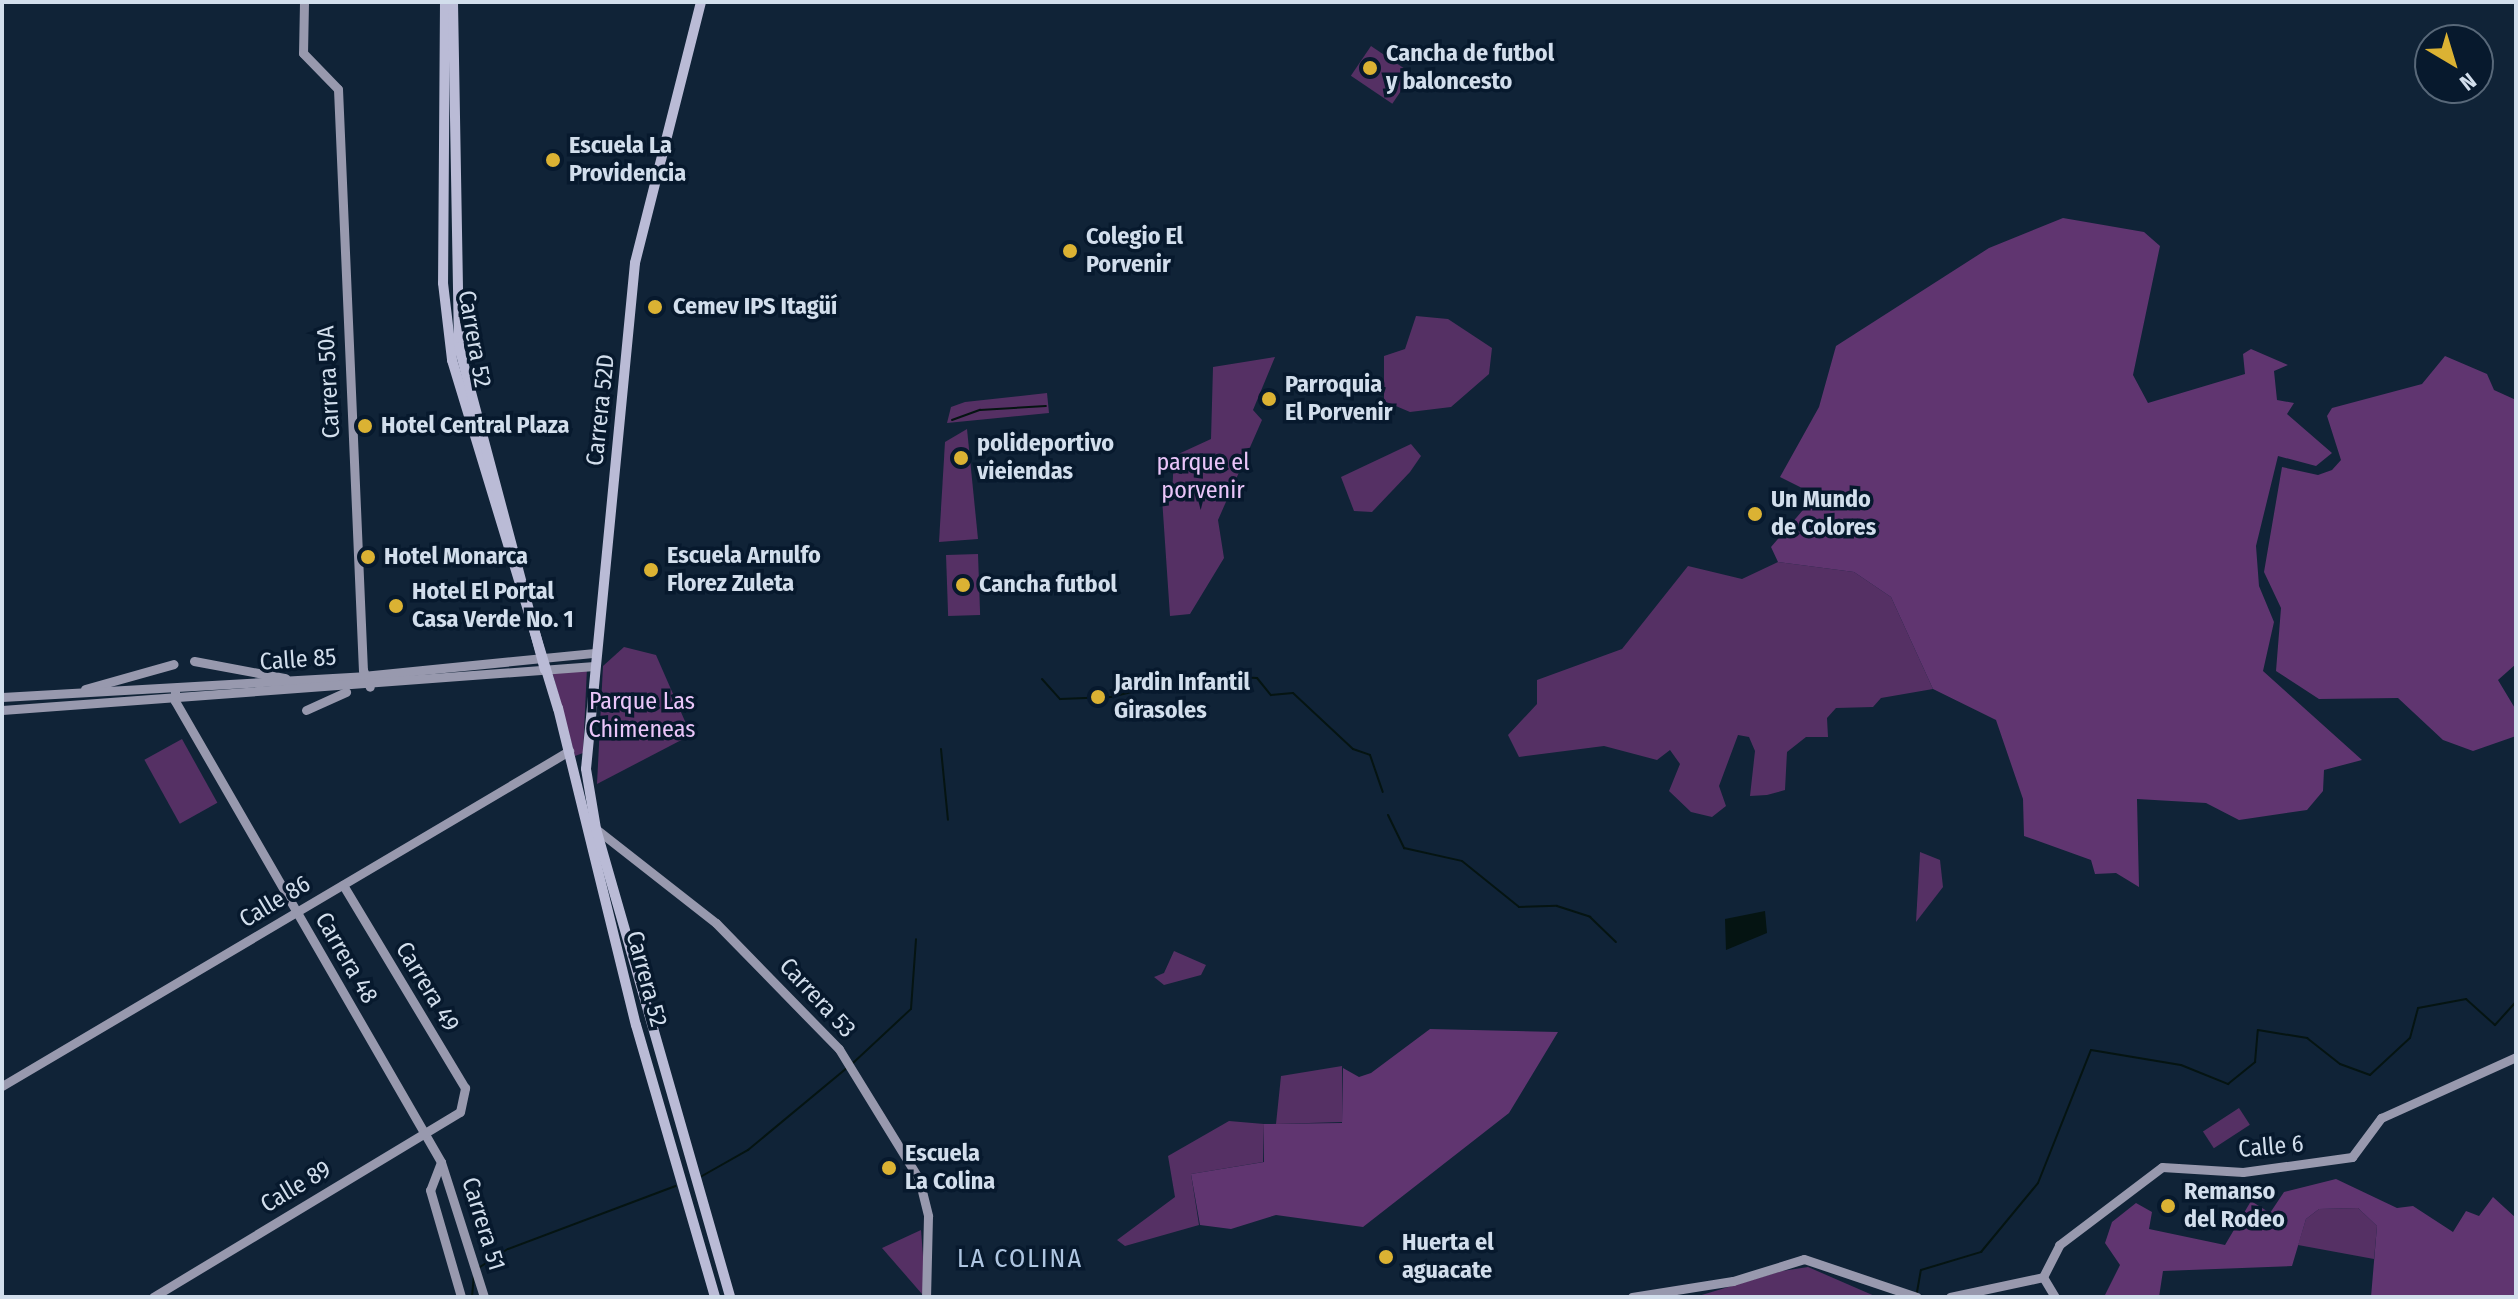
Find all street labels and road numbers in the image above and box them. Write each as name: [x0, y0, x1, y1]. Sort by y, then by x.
street label: Carrera 52: [451, 288, 497, 390]
street label: Carrera 50A: [312, 325, 346, 439]
street label: Carrera 52D: [581, 353, 621, 467]
street label: Calle 85: [259, 643, 337, 677]
street label: Calle 86: [234, 870, 316, 934]
street label: Carrera 48: [308, 907, 384, 1009]
street label: Carrera 52: [619, 928, 673, 1030]
street label: Carrera 49: [389, 937, 465, 1037]
street label: Carrera 53: [773, 952, 861, 1044]
street label: Calle 6: [2237, 1130, 2305, 1164]
street label: Calle 89: [256, 1155, 336, 1219]
street label: Carrera 51: [455, 1174, 511, 1274]

